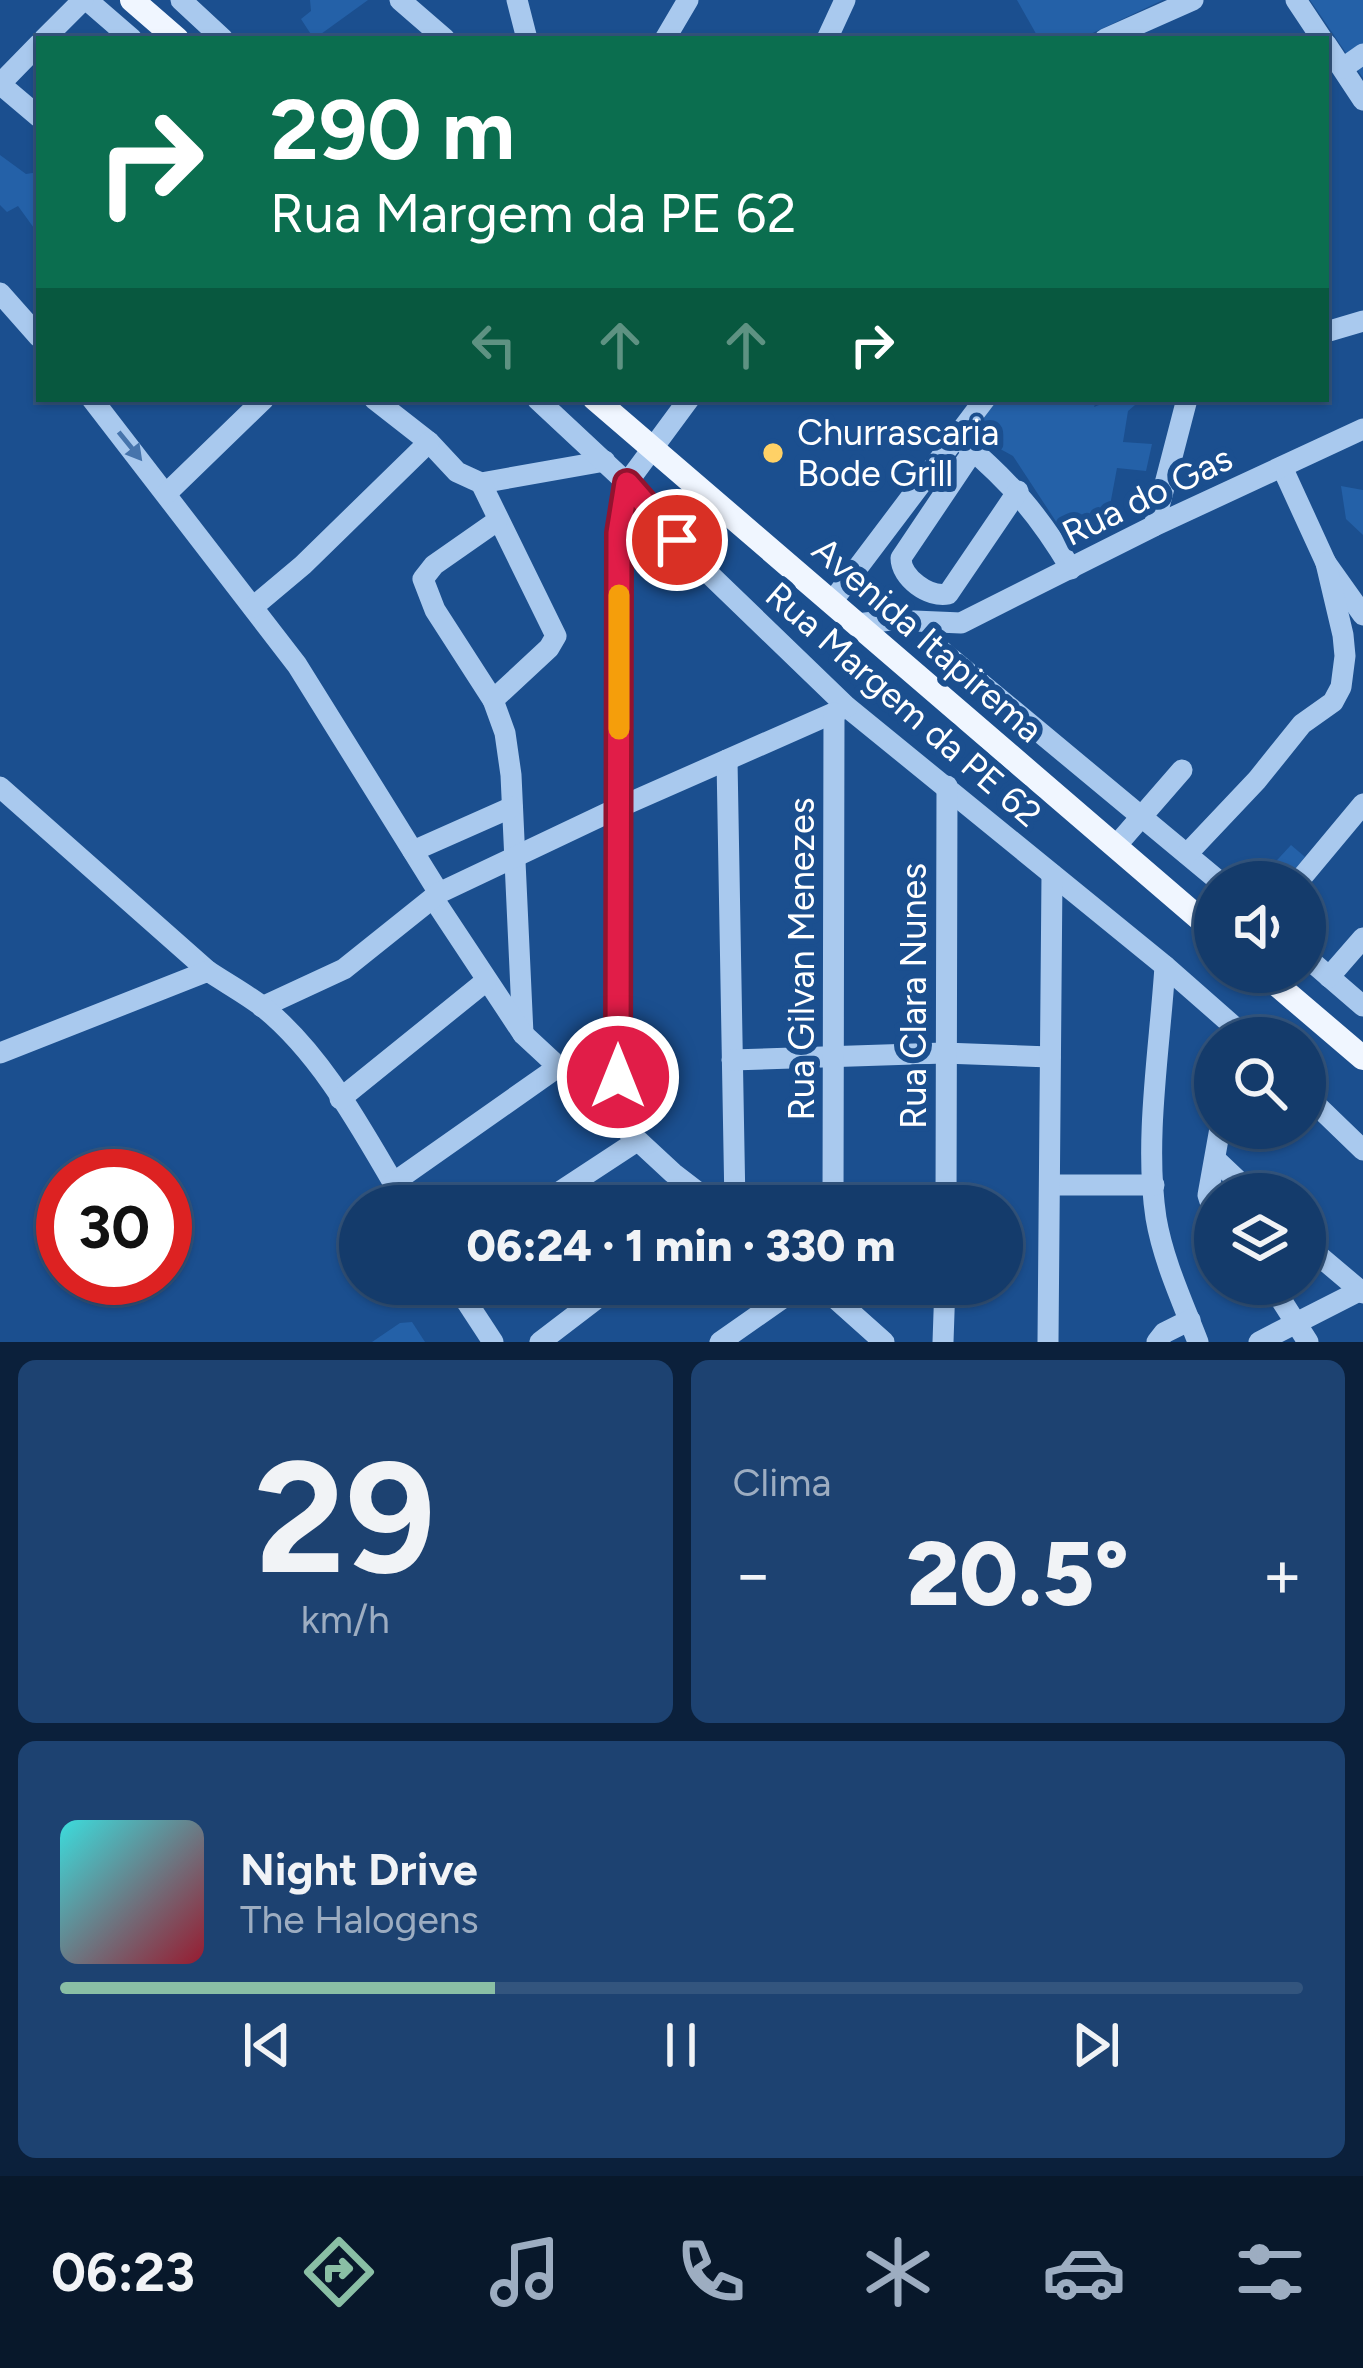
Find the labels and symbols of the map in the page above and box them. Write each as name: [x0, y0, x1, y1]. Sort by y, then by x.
place label: Churrascaria Bode Grill: [797, 411, 999, 495]
one-way arrow: [117, 430, 142, 461]
street label: Rua do Gas: [1055, 436, 1239, 555]
marker: Churrascaria Bode Grill: [760, 440, 786, 466]
pin: [626, 489, 728, 591]
street label: Avenida Itapirema: [804, 528, 1052, 751]
street label: Rua Margem da PE 62: [757, 573, 1050, 836]
street label: Rua Gilvan Menezes: [780, 797, 823, 1121]
street label: Rua Clara Nunes: [892, 863, 935, 1129]
position arrow: [555, 1014, 681, 1140]
speed limit sign: 30: [36, 1149, 192, 1305]

